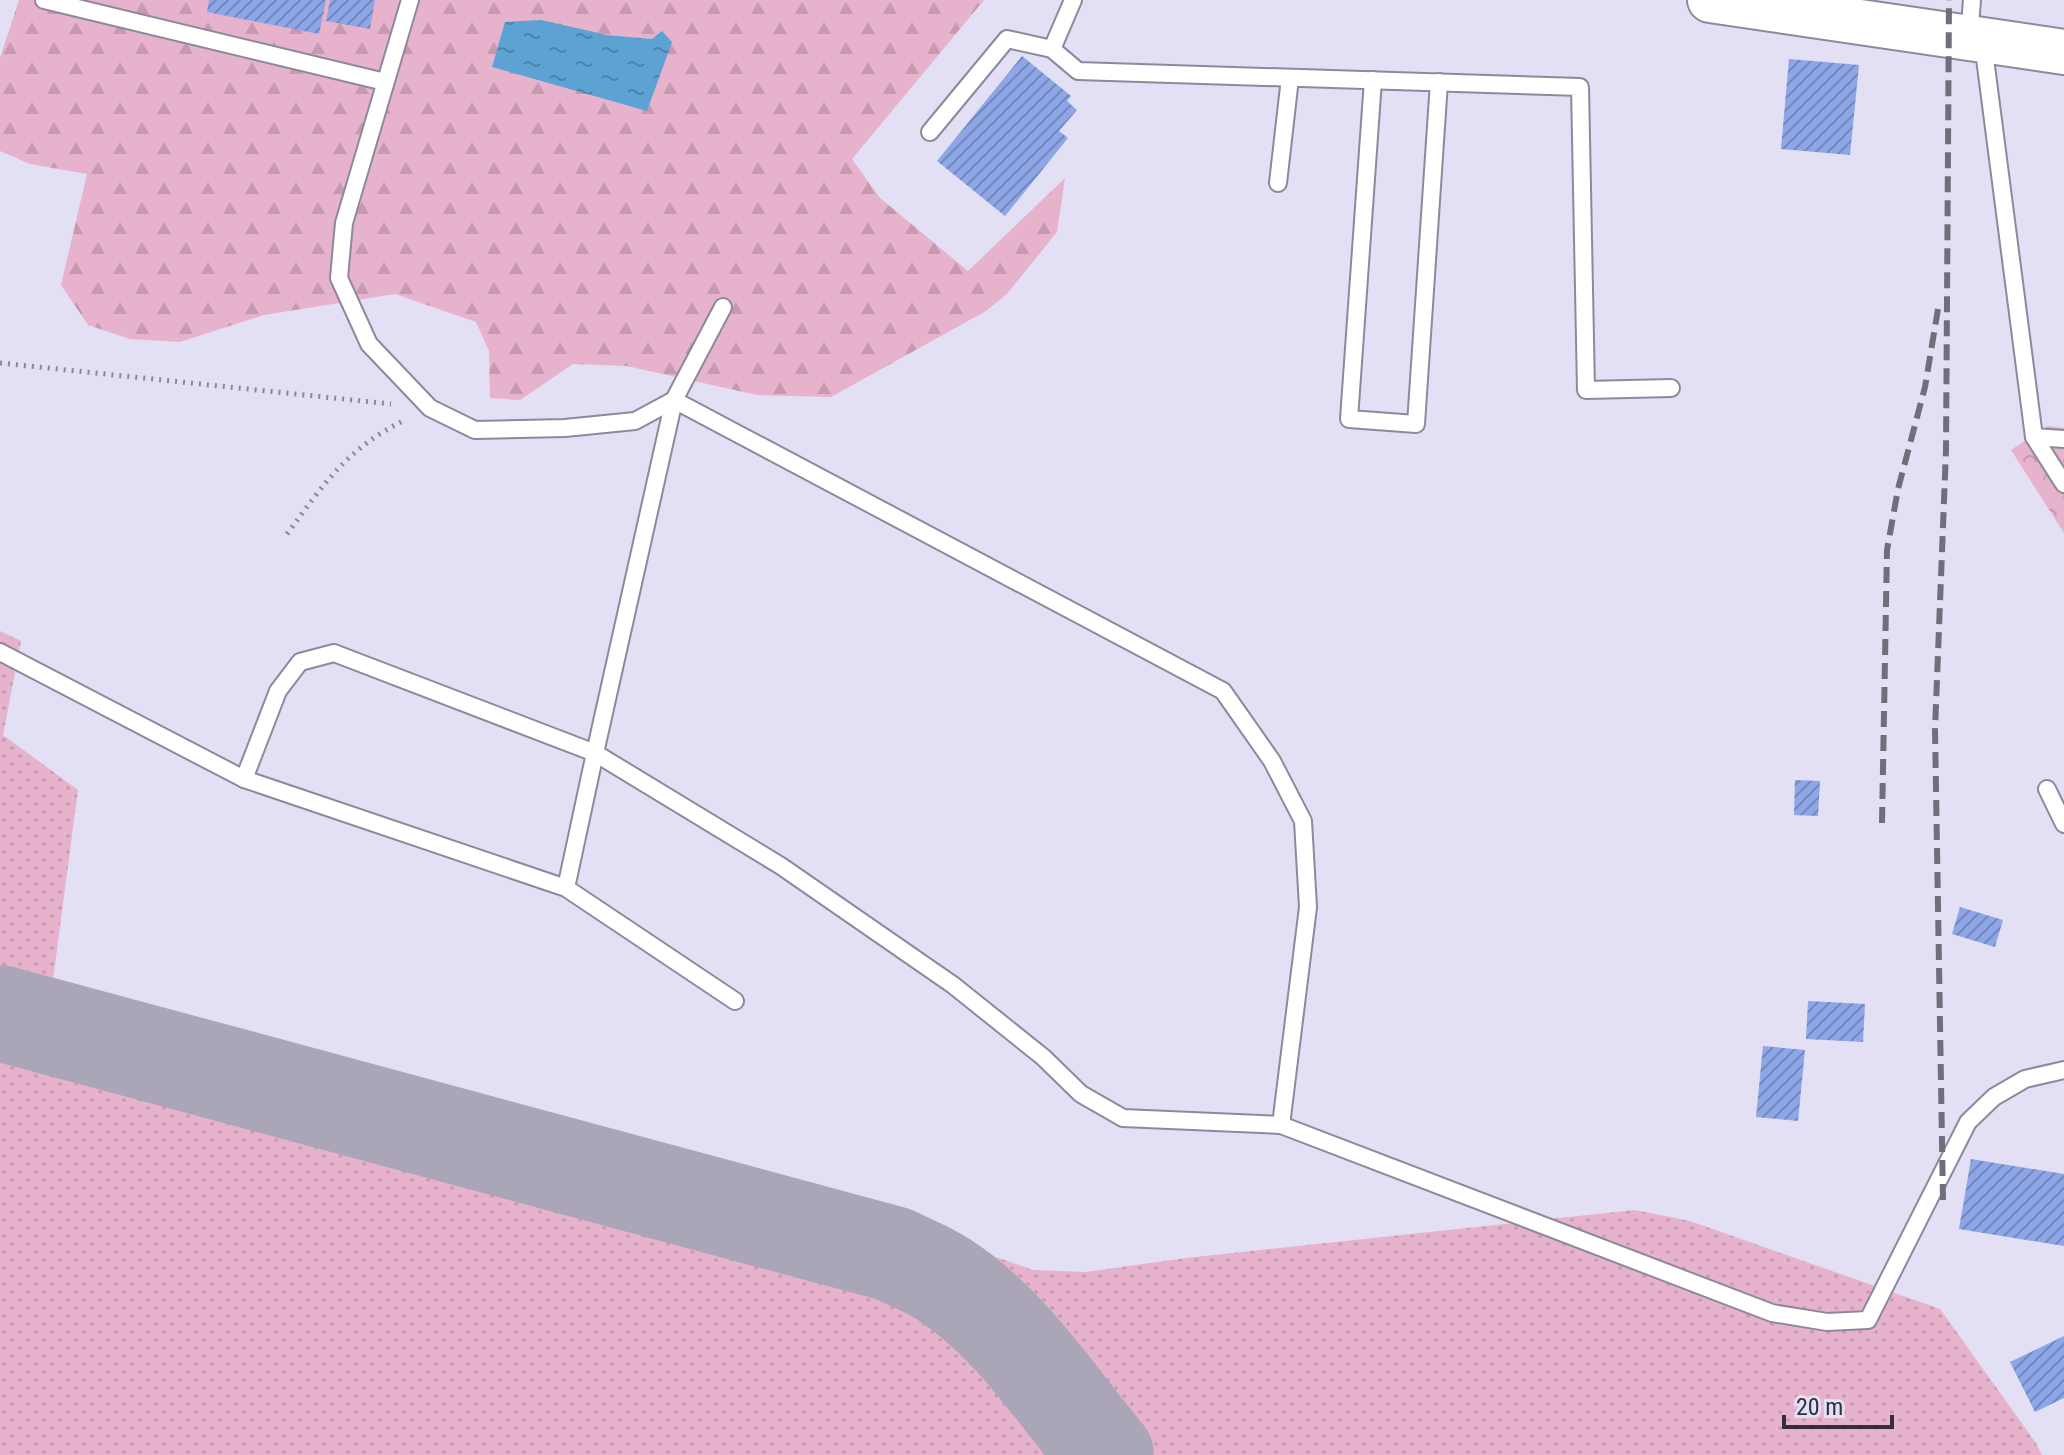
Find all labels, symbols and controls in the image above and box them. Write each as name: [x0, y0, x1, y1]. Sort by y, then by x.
scale bar: [1784, 1379, 1892, 1429]
text: 20 m: [1796, 1393, 1843, 1421]

